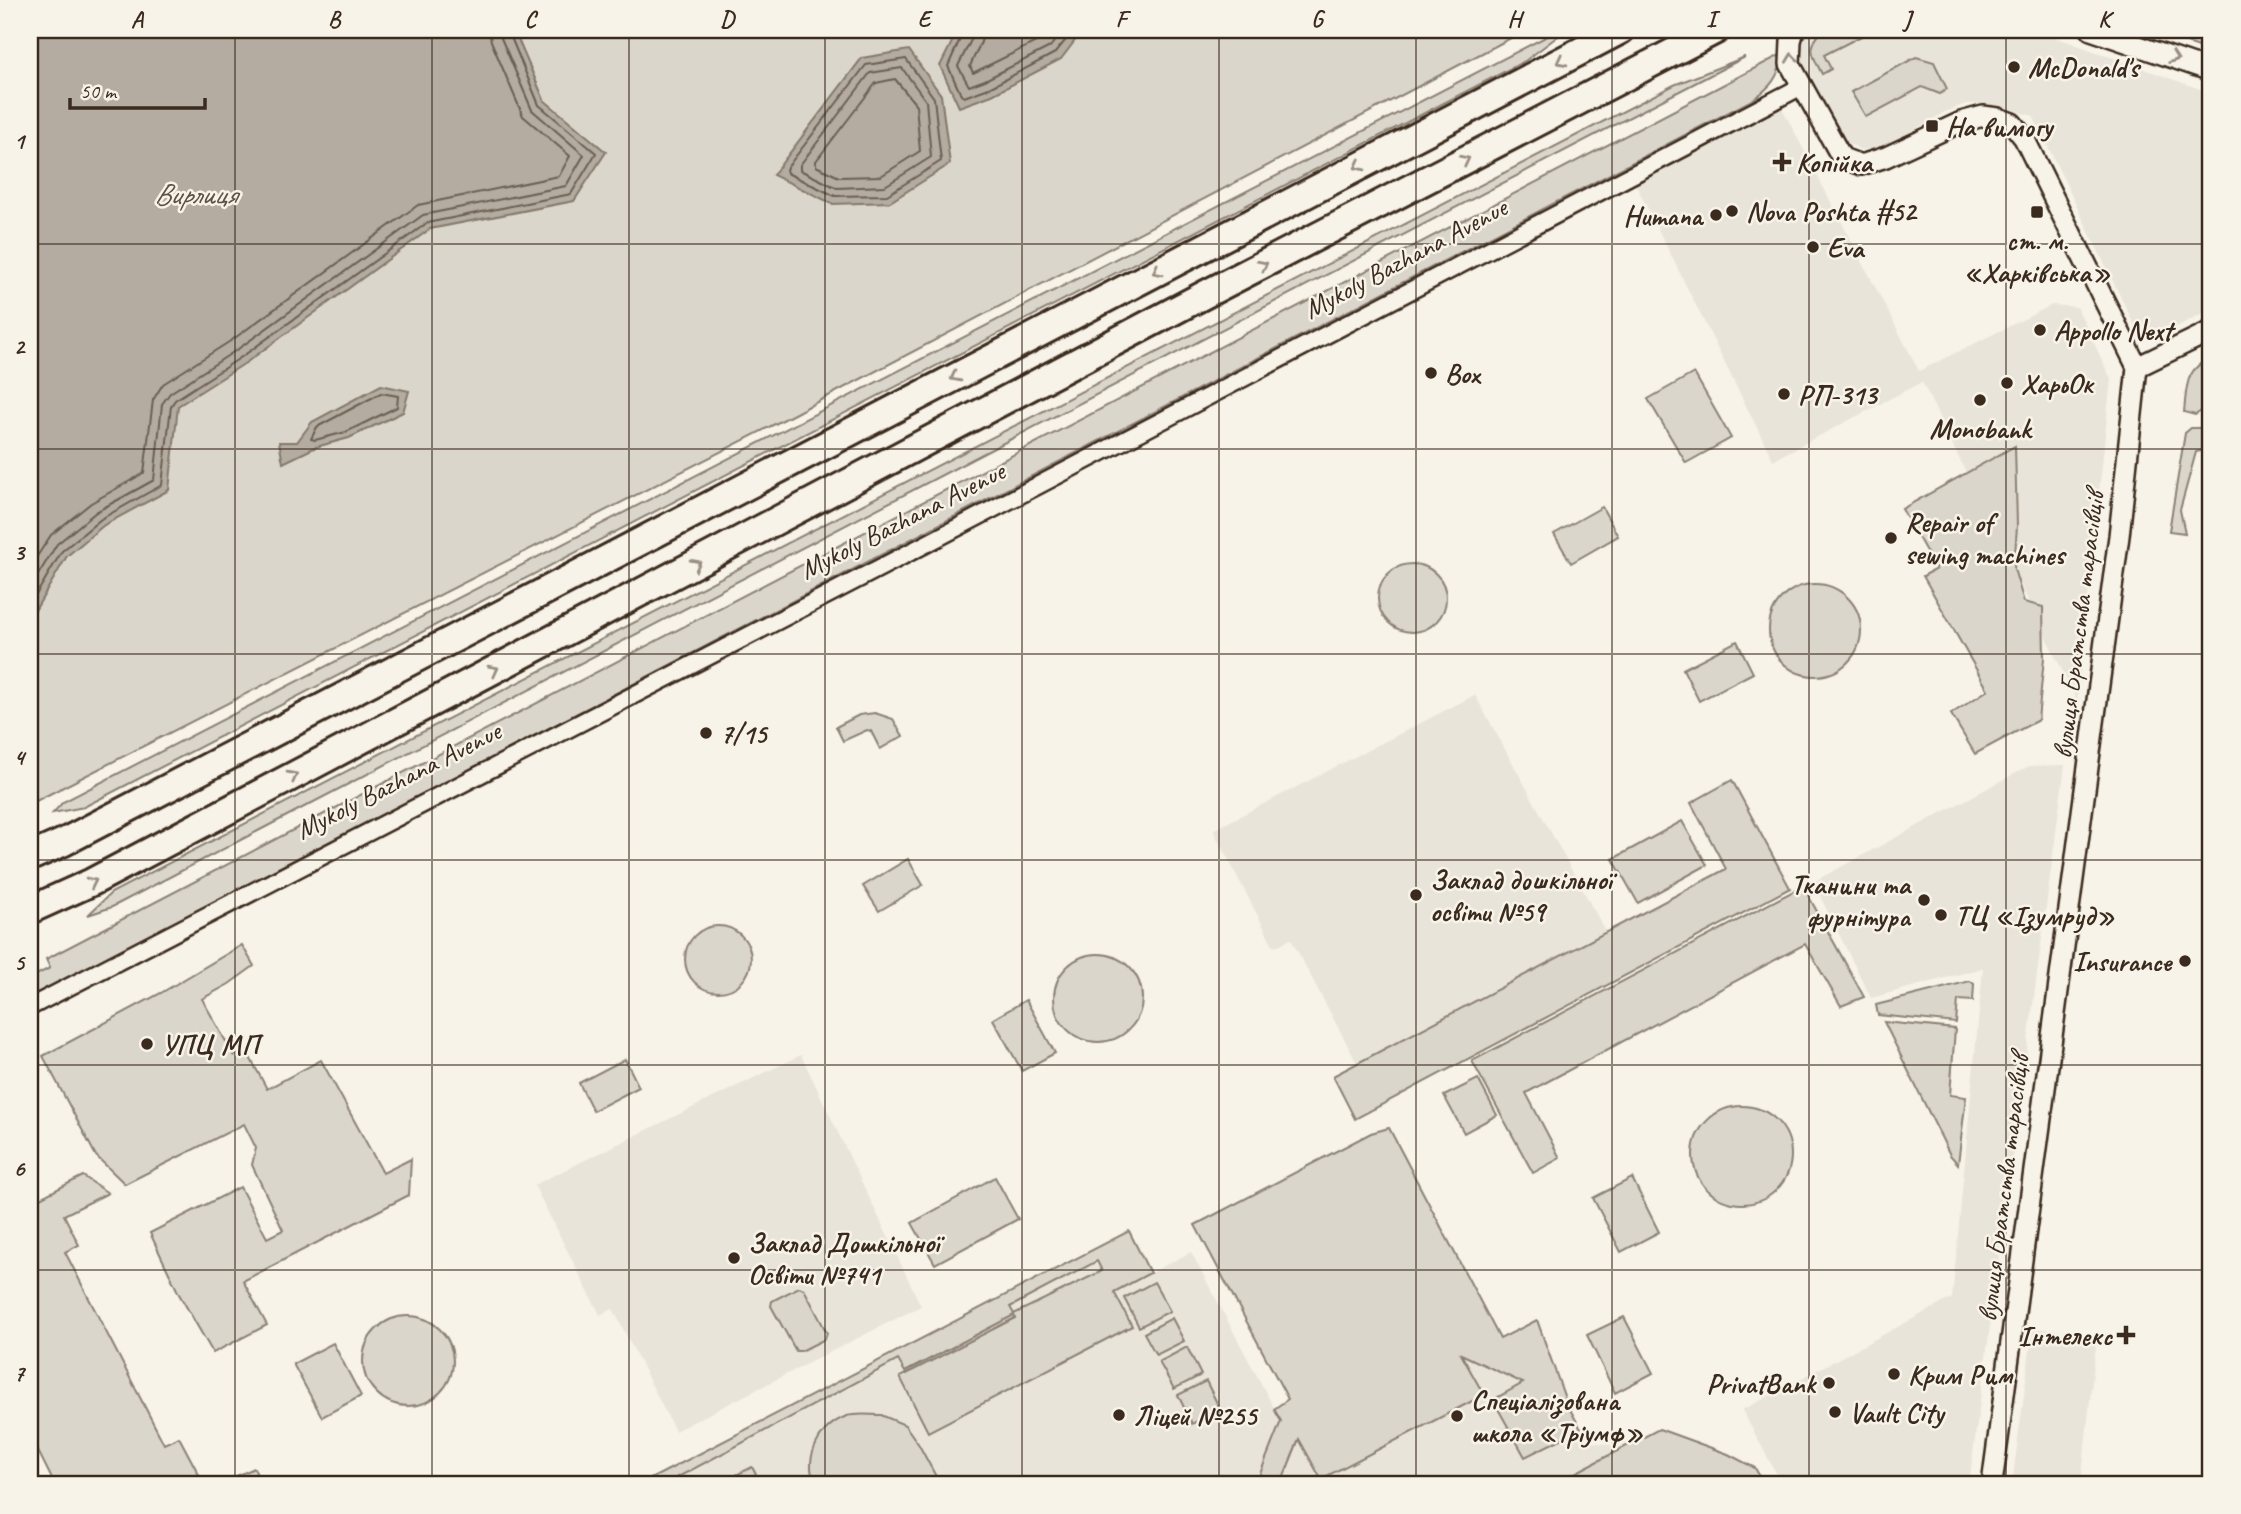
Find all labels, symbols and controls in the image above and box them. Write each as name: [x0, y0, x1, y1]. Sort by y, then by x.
text: A: [131, 5, 145, 34]
text: B: [328, 5, 342, 34]
text: C: [525, 5, 539, 34]
text: D: [720, 5, 736, 34]
text: E: [918, 5, 934, 34]
text: F: [1116, 5, 1132, 34]
text: G: [1311, 5, 1326, 34]
text: H: [1507, 5, 1525, 34]
text: I: [1706, 5, 1721, 34]
text: J: [1901, 5, 1914, 34]
text: K: [2098, 5, 2114, 34]
place label: McDonald's: [2028, 50, 2142, 85]
one-way arrow: [2168, 50, 2180, 64]
one-way arrow: [1556, 53, 1568, 67]
one-way arrow: [1785, 53, 1800, 64]
marker: McDonald's: [2006, 59, 2022, 75]
scale bar: [70, 66, 205, 110]
text: 50 m: [80, 78, 118, 104]
place label: На вимогу: [1946, 109, 2055, 144]
marker: На вимогу: [1924, 118, 1940, 134]
text: 1: [14, 127, 27, 156]
place label: Копійка: [1796, 145, 1874, 180]
marker: Копійка: [1774, 154, 1790, 170]
one-way arrow: [1458, 155, 1470, 168]
one-way arrow: [1354, 158, 1366, 172]
water label: Вирлиця: [154, 175, 241, 213]
street label: Mykoly Bazhana Avenue: [1297, 189, 1514, 326]
place label: Nova Poshta #52: [1746, 194, 1918, 229]
place label: Humana: [1624, 198, 1704, 233]
marker: Nova Poshta #52: [1724, 203, 1740, 219]
marker: ст. м. «Харківська»: [2029, 204, 2045, 220]
marker: Humana: [1708, 207, 1724, 223]
place label: ст. м. «Харківська»: [1964, 223, 2110, 290]
place label: Eva: [1827, 230, 1866, 265]
marker: Eva: [1805, 239, 1821, 255]
one-way arrow: [1256, 259, 1268, 273]
one-way arrow: [1152, 263, 1164, 277]
place label: Appollo Next: [2054, 313, 2177, 348]
marker: Appollo Next: [2032, 322, 2048, 338]
text: 2: [14, 332, 27, 361]
place label: Box: [1445, 356, 1482, 391]
marker: Box: [1423, 365, 1439, 381]
place label: ХарьОк: [2021, 366, 2096, 401]
one-way arrow: [950, 368, 963, 382]
marker: ХарьОк: [1999, 375, 2015, 391]
place label: РП-313: [1798, 377, 1879, 412]
marker: РП-313: [1776, 386, 1792, 402]
marker: Monobank: [1972, 392, 1988, 408]
place label: Monobank: [1929, 411, 2033, 446]
street label: Mykoly Bazhana Avenue: [794, 452, 1012, 587]
street label: вулиця Братства тарасівців: [2044, 483, 2113, 761]
place label: Repair of sewing machines: [1905, 505, 2067, 572]
marker: Repair of sewing machines: [1883, 530, 1899, 546]
text: 3: [14, 538, 27, 567]
one-way arrow: [688, 558, 701, 572]
one-way arrow: [487, 665, 500, 678]
street label: Mykoly Bazhana Avenue: [290, 712, 508, 847]
place label: 7/15: [720, 716, 769, 751]
marker: 7/15: [698, 725, 714, 741]
text: 4: [14, 743, 27, 772]
one-way arrow: [286, 771, 298, 784]
place label: Заклад дошкільної освіти №59: [1430, 862, 1618, 929]
place label: Тканини та фурнітура: [1791, 867, 1912, 934]
one-way arrow: [85, 876, 97, 890]
marker: Заклад дошкільної освіти №59: [1408, 887, 1424, 903]
marker: Тканини та фурнітура: [1916, 892, 1932, 908]
place label: ТЦ «Ізумруд»: [1955, 898, 2115, 934]
marker: ТЦ «Ізумруд»: [1933, 907, 1949, 923]
place label: Insurance: [2073, 944, 2174, 979]
text: 5: [14, 948, 26, 977]
marker: Insurance: [2177, 953, 2193, 969]
place label: УПЦ МП: [161, 1027, 264, 1062]
marker: УПЦ МП: [139, 1036, 155, 1052]
street label: вулиця Братства тарасівців: [1969, 1046, 2038, 1324]
text: 6: [14, 1154, 27, 1183]
place label: Заклад Дошкільної Освіти №741: [748, 1225, 945, 1292]
marker: Заклад Дошкільної Освіти №741: [726, 1250, 742, 1266]
place label: Інтелекс: [2018, 1318, 2113, 1353]
marker: Інтелекс: [2118, 1327, 2134, 1343]
place label: Крим Рим: [1908, 1357, 2014, 1392]
text: 7: [14, 1359, 27, 1388]
place label: PrivatBank: [1707, 1366, 1818, 1401]
marker: Крим Рим: [1886, 1366, 1902, 1382]
marker: PrivatBank: [1821, 1375, 1837, 1391]
place label: Спеціалізована школа «Тріумф»: [1471, 1383, 1643, 1450]
place label: Vault City: [1849, 1395, 1946, 1430]
place label: Ліцей №255: [1133, 1398, 1259, 1433]
marker: Vault City: [1827, 1404, 1843, 1420]
marker: Ліцей №255: [1111, 1407, 1127, 1423]
marker: Спеціалізована школа «Тріумф»: [1449, 1408, 1465, 1424]

